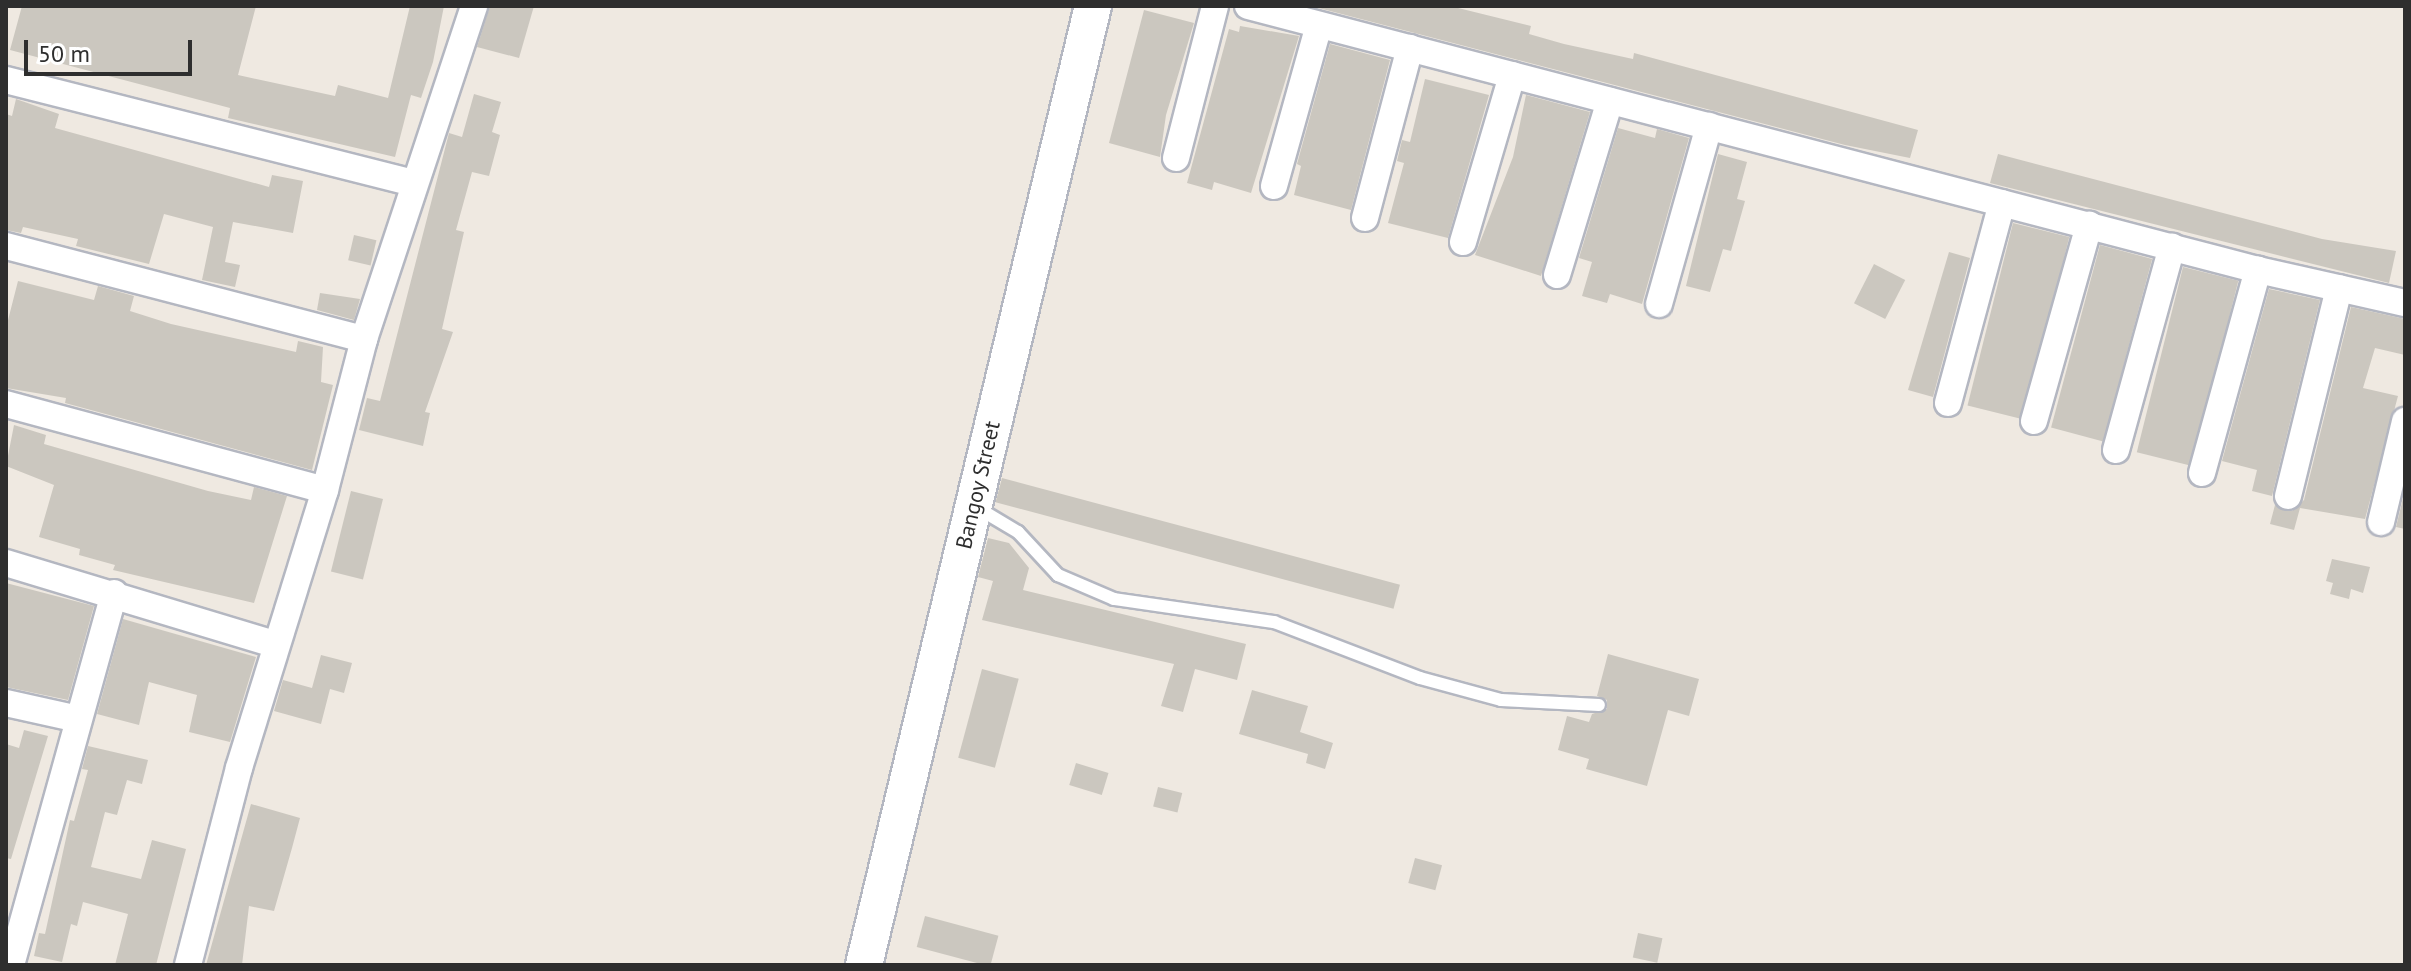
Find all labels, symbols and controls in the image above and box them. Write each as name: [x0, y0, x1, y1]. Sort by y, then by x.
scale bar: [28, 24, 196, 74]
text: 50 m: [38, 38, 90, 69]
street label: Bangoy Street: [950, 418, 1006, 552]

